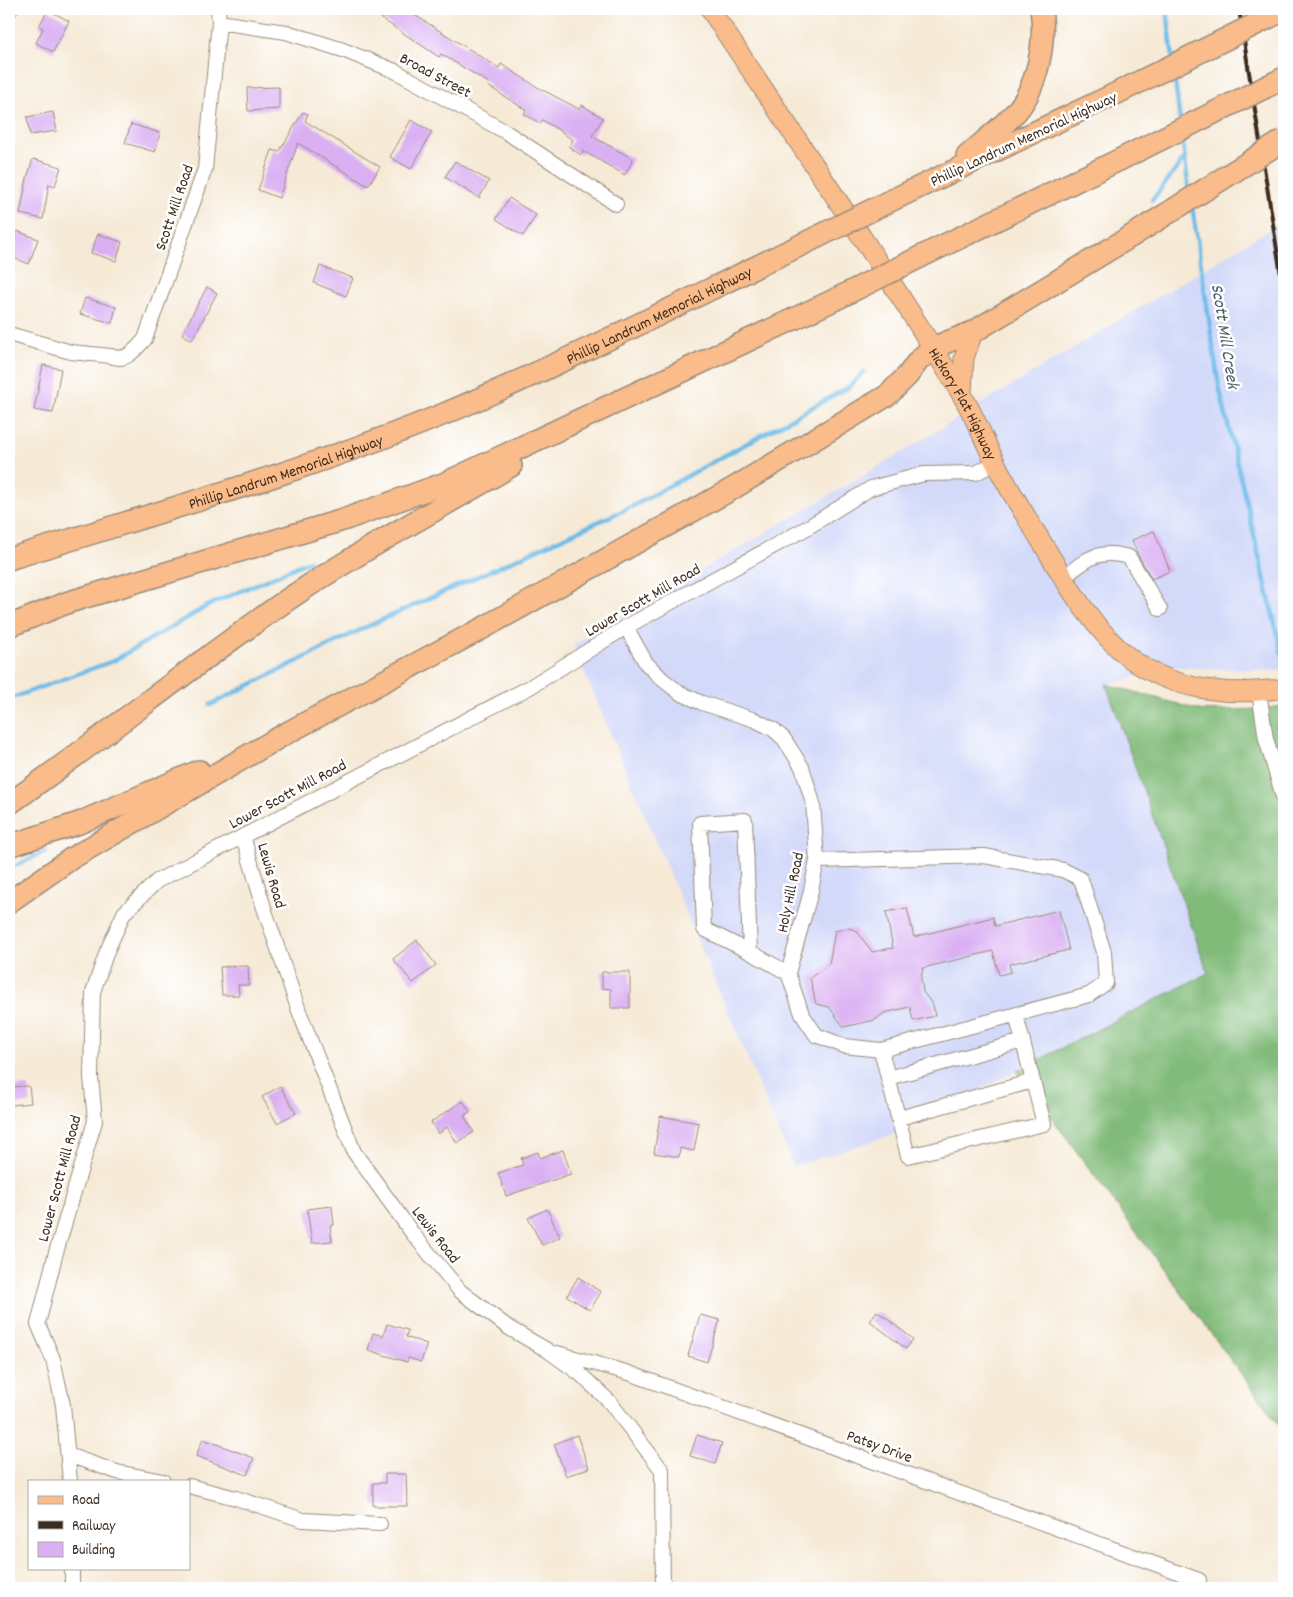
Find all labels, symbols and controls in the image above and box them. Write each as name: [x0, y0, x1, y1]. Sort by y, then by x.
street label: Broad Street: [395, 48, 475, 105]
street label: Phillip Landrum Memorial Highway: [927, 87, 1122, 194]
street label: Scott Mill Road: [150, 162, 201, 254]
street label: Phillip Landrum Memorial Highway: [563, 261, 757, 372]
water label: Scott Mill Creek: [1203, 282, 1244, 392]
street label: Hickory Flat Highway: [921, 344, 1002, 465]
street label: Phillip Landrum Memorial Highway: [186, 430, 387, 517]
street label: Lower Scott Mill Road: [581, 559, 705, 644]
street label: Lower Scott Mill Road: [225, 754, 351, 836]
street label: Lewis Road: [250, 840, 291, 911]
street label: Holy Hill Road: [772, 850, 811, 935]
street label: Lower Scott Mill Road: [32, 1113, 88, 1245]
street label: Lewis Road: [405, 1202, 465, 1269]
street label: Patsy Drive: [843, 1425, 915, 1470]
legend: [28, 1480, 190, 1570]
text: Road: [72, 1490, 100, 1512]
text: Railway: [72, 1516, 116, 1538]
text: Building: [72, 1540, 115, 1562]

